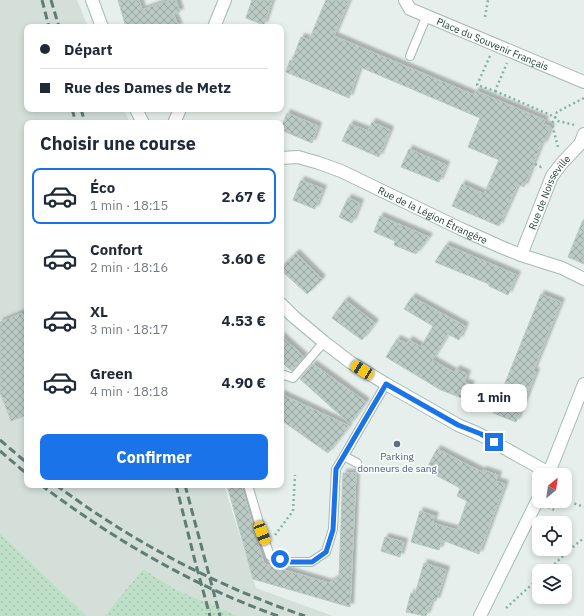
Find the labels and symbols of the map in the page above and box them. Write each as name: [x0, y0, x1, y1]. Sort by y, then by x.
street label: Place du Souvenir Français: [435, 14, 551, 73]
street label: Rue de Noisseville: [525, 152, 573, 231]
street label: Rue de la Légion Étrangère: [376, 183, 490, 247]
car: [349, 359, 375, 381]
callout: 1 min: [461, 384, 527, 412]
route end: [485, 433, 503, 451]
marker: Parking donneurs de sang: [392, 439, 402, 449]
place label: Parking donneurs de sang: [357, 450, 438, 475]
north arrow: [532, 468, 572, 508]
car: [252, 520, 272, 546]
route start: [271, 550, 289, 568]

